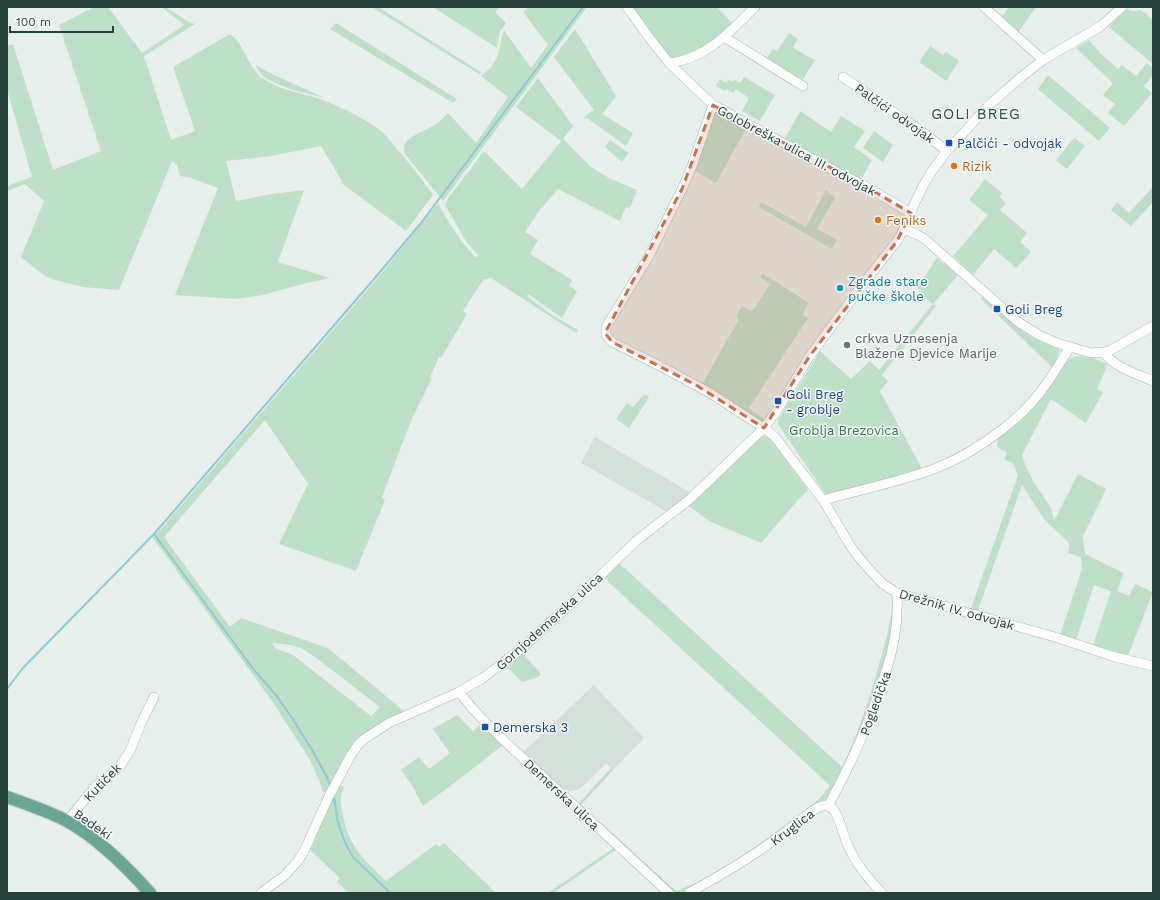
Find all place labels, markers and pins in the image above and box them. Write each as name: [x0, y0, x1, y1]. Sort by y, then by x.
place label: Palčići - odvojak: [957, 136, 1063, 151]
marker: Palčići - odvojak: [944, 138, 954, 148]
place label: Rizik: [962, 159, 992, 174]
marker: Rizik: [949, 161, 959, 171]
place label: Feniks: [886, 213, 926, 228]
marker: Feniks: [873, 215, 883, 225]
place label: Zgrade stare pučke škole: [848, 274, 928, 304]
marker: Zgrade stare pučke škole: [835, 283, 845, 293]
place label: Goli Breg: [1005, 302, 1062, 317]
marker: Goli Breg: [992, 304, 1002, 314]
place label: crkva Uznesenja Blažene Djevice Marije: [855, 331, 997, 361]
marker: crkva Uznesenja Blažene Djevice Marije: [842, 340, 852, 350]
place label: Goli Breg - groblje: [786, 387, 843, 417]
marker: Goli Breg - groblje: [773, 396, 783, 406]
place label: Demerska 3: [493, 720, 568, 735]
marker: Demerska 3: [480, 722, 490, 732]

